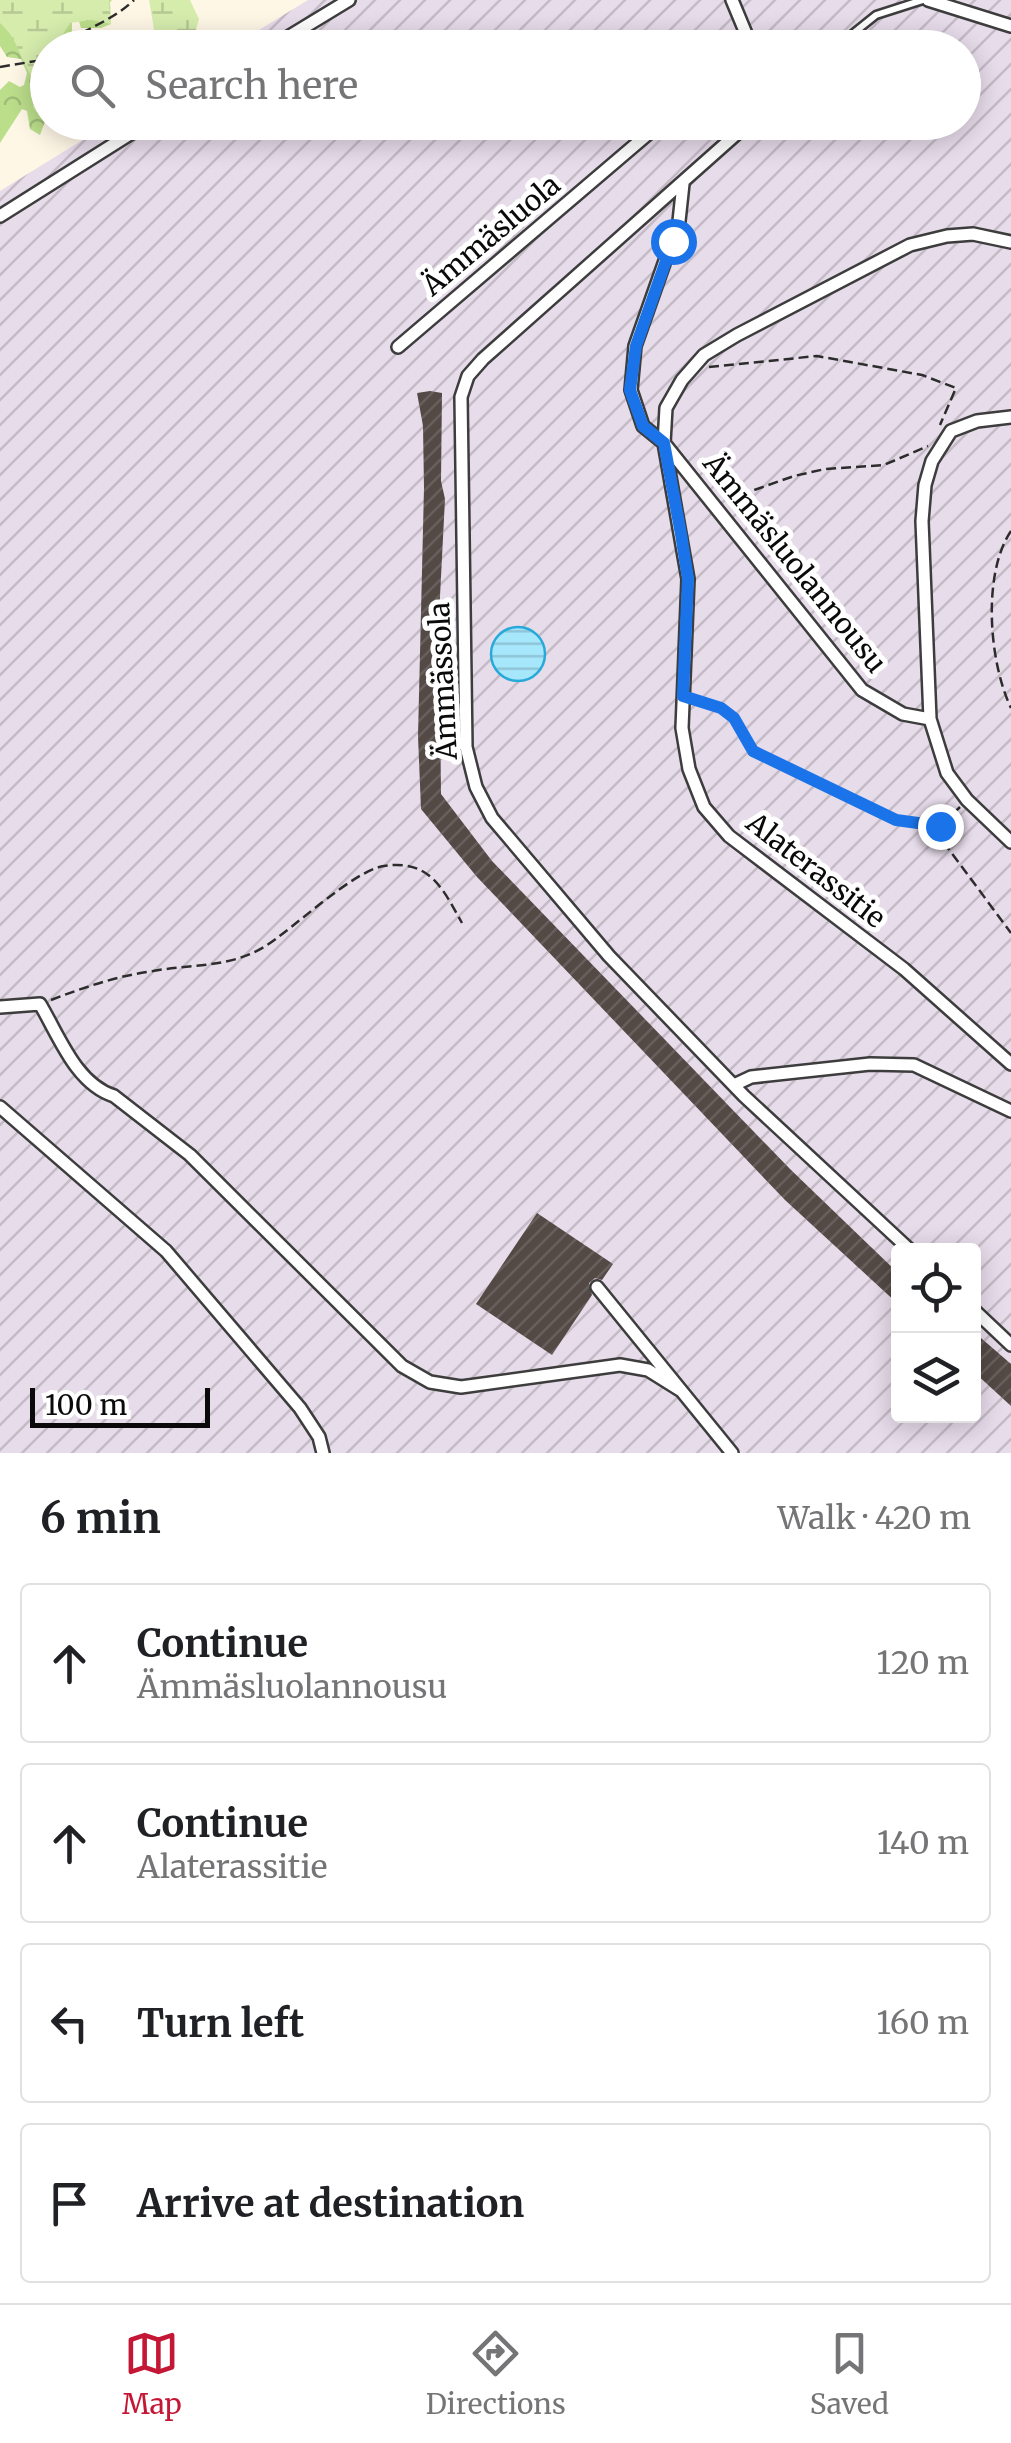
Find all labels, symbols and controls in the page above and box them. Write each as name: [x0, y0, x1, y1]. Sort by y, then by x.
search box: [30, 30, 981, 140]
icon: search: [65, 58, 120, 113]
text: Search here: [145, 62, 358, 109]
street label: Ämmäsluola: [414, 167, 567, 304]
route start: [651, 219, 697, 265]
street label: Ämmäsluolannousu: [695, 445, 894, 680]
street label: Ämmässola: [421, 601, 465, 762]
street label: Alaterassitie: [738, 804, 893, 935]
route end: [918, 804, 964, 850]
map controls: [891, 1243, 981, 1423]
button: locate: [891, 1243, 981, 1333]
button: layers: [891, 1333, 981, 1423]
scale bar: [30, 1383, 210, 1428]
text: 100 m: [45, 1387, 127, 1423]
text: 6 min: [40, 1492, 161, 1544]
text: Walk · 420 m: [778, 1498, 971, 1538]
text: Continue: [137, 1620, 308, 1667]
icon: ahead: [42, 1636, 97, 1691]
text: 120 m: [877, 1643, 969, 1683]
text: Ämmäsluolannousu: [137, 1667, 447, 1707]
text: Continue: [137, 1800, 308, 1847]
icon: ahead: [42, 1816, 97, 1871]
text: 140 m: [877, 1823, 969, 1863]
text: Alaterassitie: [137, 1847, 327, 1887]
icon: left: [42, 1996, 97, 2051]
text: Turn left: [137, 2000, 304, 2047]
text: 160 m: [877, 2003, 969, 2043]
icon: arrive: [42, 2176, 97, 2231]
text: Arrive at destination: [137, 2180, 524, 2227]
tab: Map: [122, 2326, 182, 2422]
tab: Directions: [426, 2326, 566, 2422]
tab: Saved: [810, 2326, 889, 2422]

